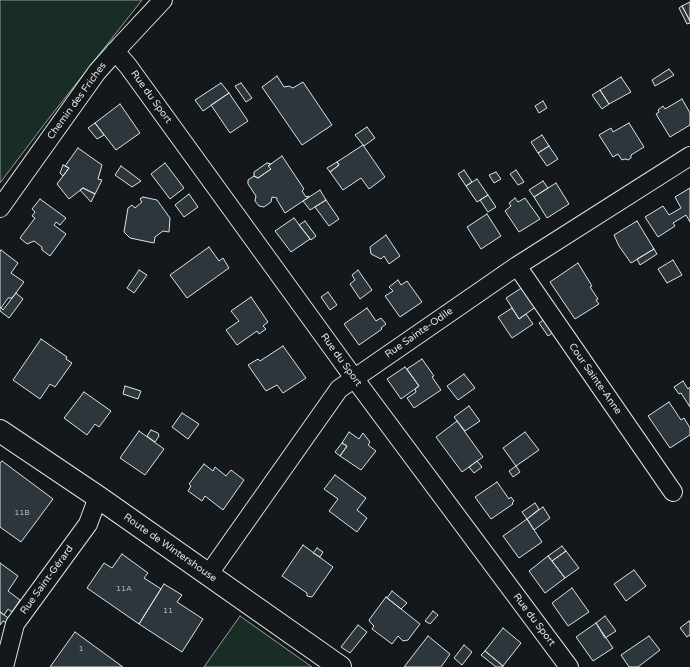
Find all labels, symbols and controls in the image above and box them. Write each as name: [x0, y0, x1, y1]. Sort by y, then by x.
street label: Chemin des Friches: [45, 60, 109, 142]
street label: Rue du Sport: [128, 68, 174, 126]
street label: Rue Sainte-Odile: [383, 305, 455, 361]
street label: Rue du Sport: [318, 331, 364, 389]
street label: Cour Sainte-Anne: [566, 341, 624, 417]
house number: 11B: [14, 508, 30, 518]
street label: Route de Wintershouse: [121, 511, 219, 585]
street label: Rue Saint-Gérard: [18, 543, 76, 617]
house number: 11A: [116, 584, 132, 594]
street label: Rue du Sport: [510, 591, 558, 649]
house number: 11: [163, 606, 173, 616]
house number: 1: [78, 644, 84, 654]

